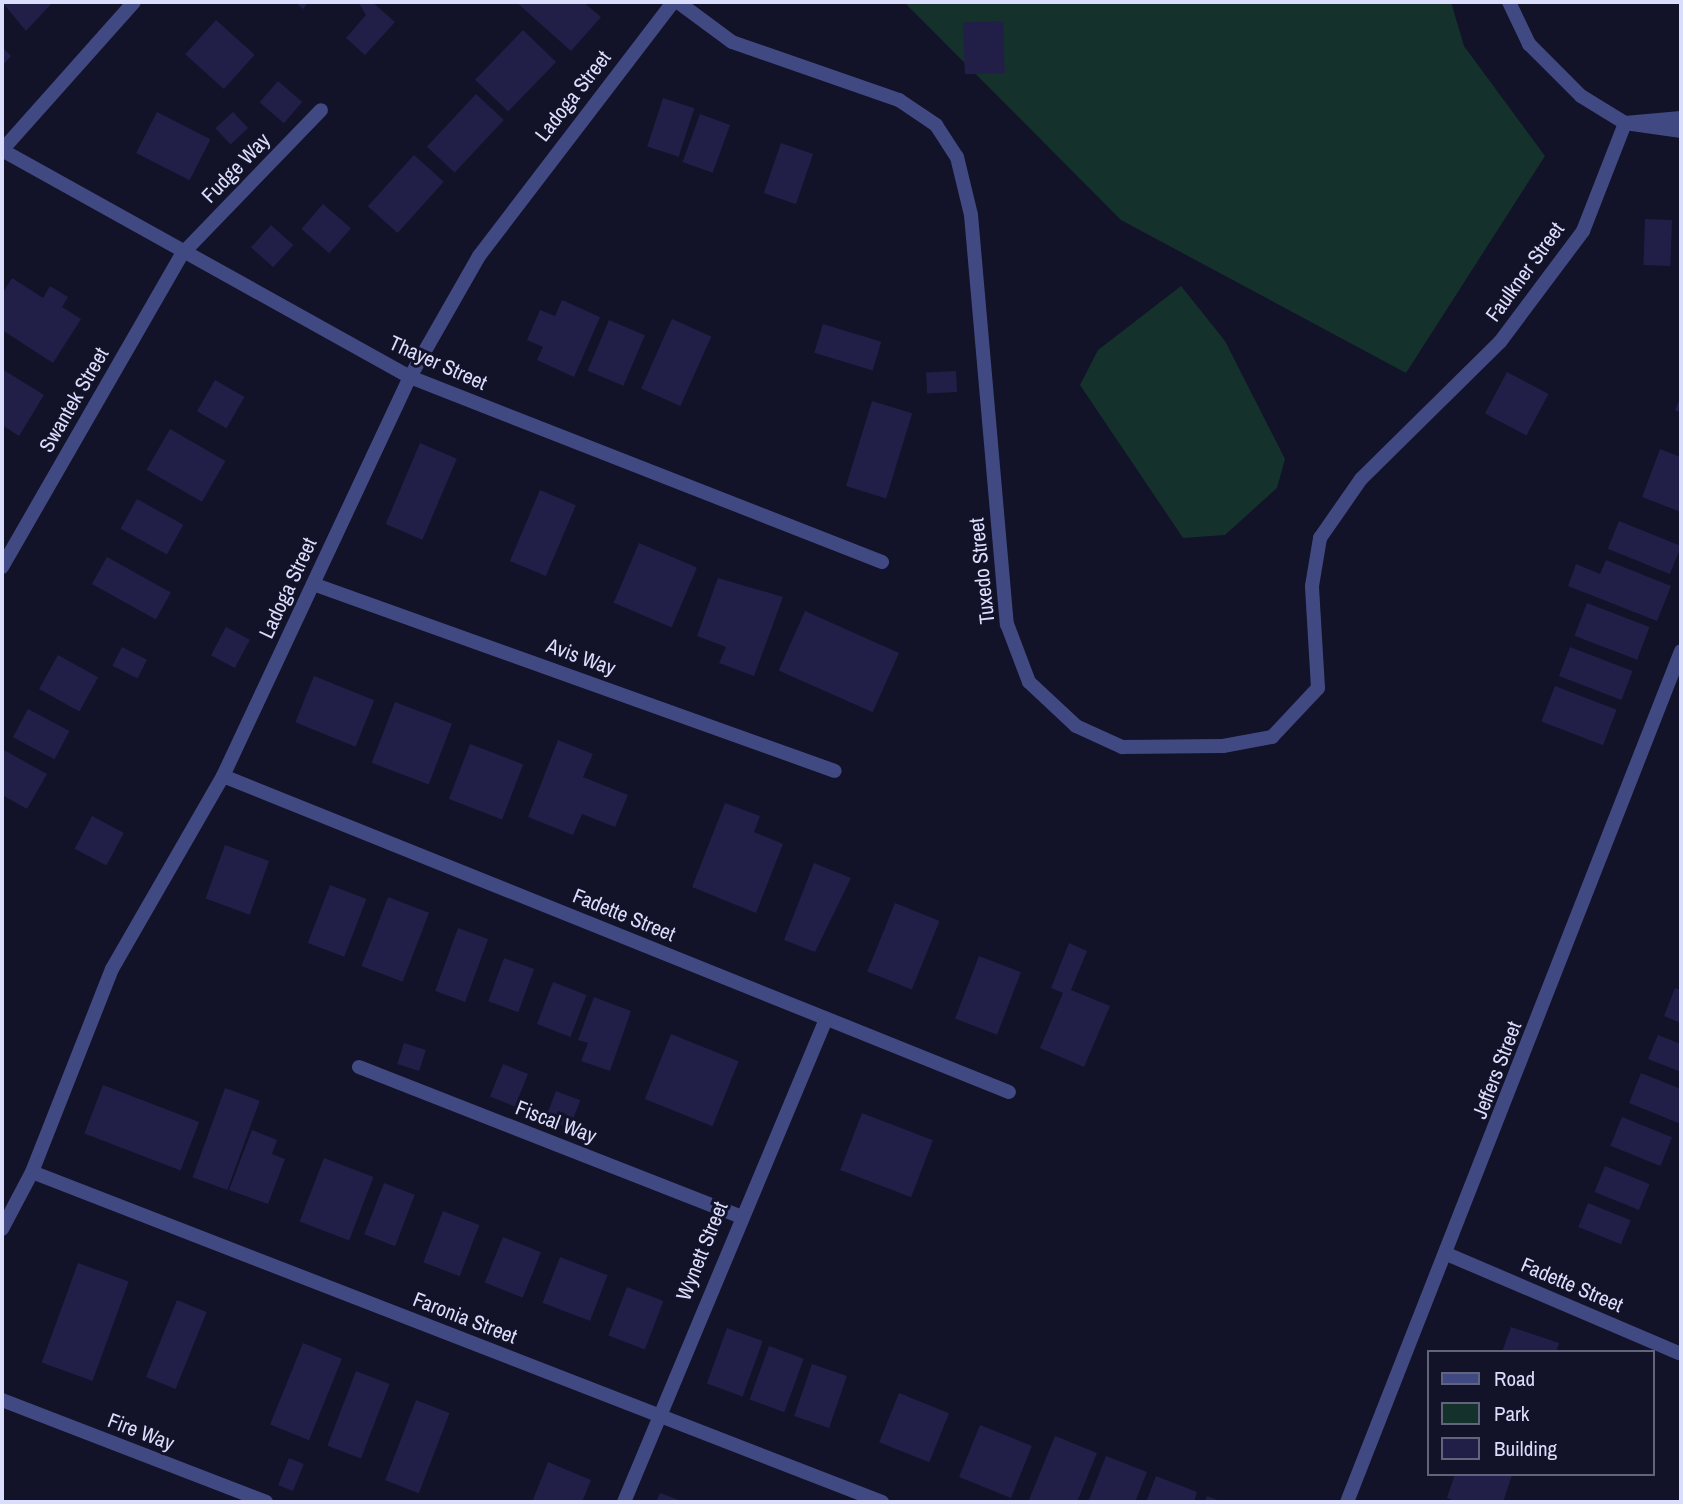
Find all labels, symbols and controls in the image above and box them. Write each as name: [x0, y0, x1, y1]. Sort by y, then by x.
street label: Ladoga Street: [530, 46, 616, 146]
street label: Fudge Way: [197, 128, 275, 208]
street label: Faulkner Street: [1480, 217, 1570, 327]
street label: Thayer Street: [385, 330, 491, 396]
street label: Swantek Street: [34, 343, 114, 457]
street label: Tuxedo Street: [964, 517, 1000, 625]
street label: Ladoga Street: [254, 534, 322, 642]
street label: Avis Way: [543, 633, 619, 681]
street label: Fadette Street: [569, 883, 679, 947]
street label: Jeffers Street: [1467, 1018, 1527, 1122]
street label: Fiscal Way: [512, 1095, 600, 1149]
street label: Wynett Street: [671, 1198, 733, 1304]
street label: Fadette Street: [1517, 1252, 1627, 1318]
street label: Faronia Street: [409, 1287, 521, 1349]
legend: [1428, 1350, 1655, 1476]
text: Road: [1494, 1364, 1535, 1393]
text: Park: [1494, 1399, 1529, 1428]
street label: Fire Way: [104, 1408, 178, 1456]
text: Building: [1494, 1434, 1557, 1463]

